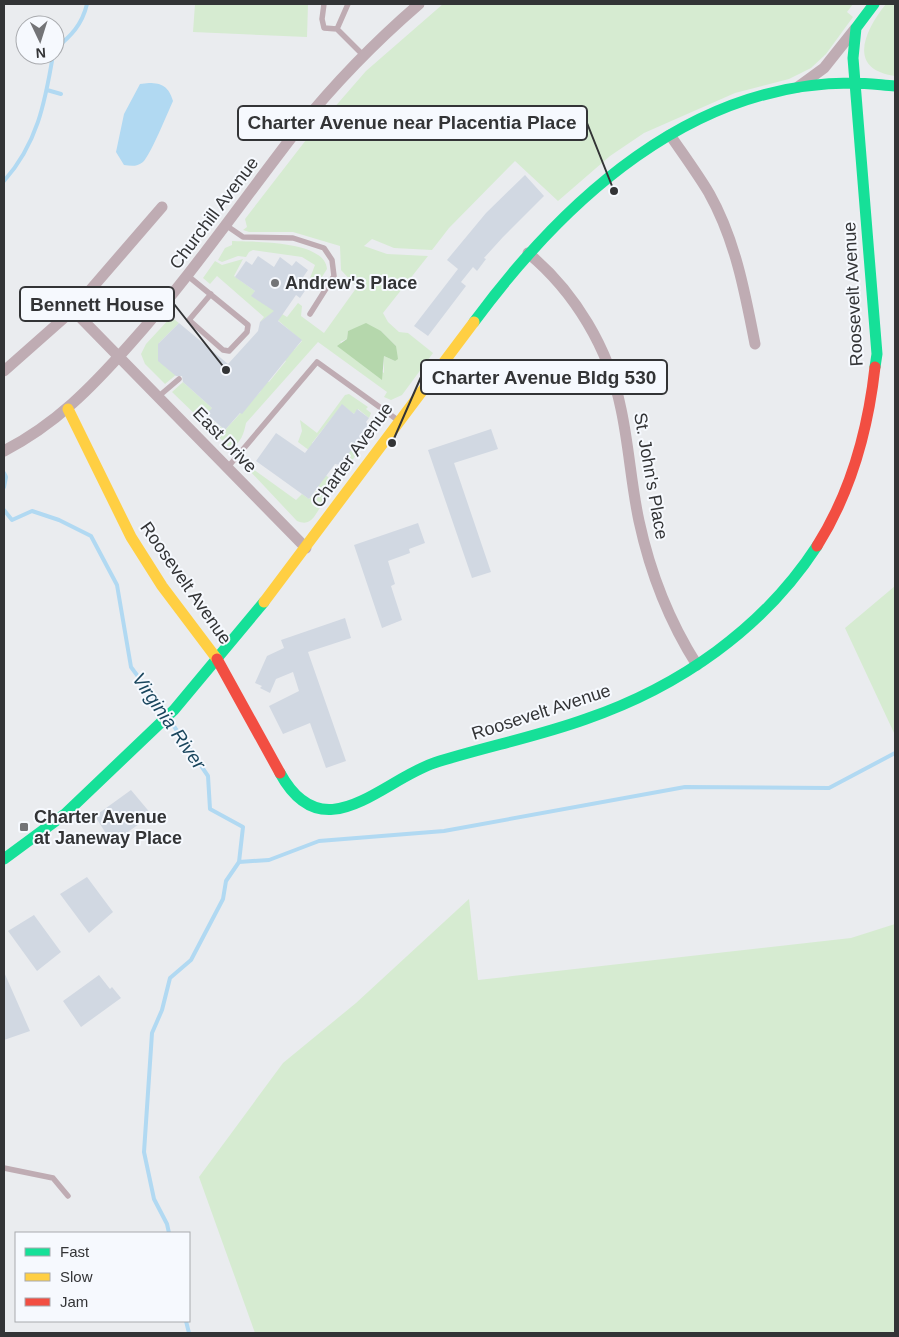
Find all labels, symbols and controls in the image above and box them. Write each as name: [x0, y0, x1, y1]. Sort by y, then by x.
north arrow: [15, 15, 65, 65]
text: N: [35, 45, 47, 61]
callout: Charter Avenue near Placentia Place: [238, 106, 587, 140]
text: Charter Avenue near Placentia Place: [247, 112, 577, 133]
street label: Churchill Avenue: [165, 153, 263, 273]
street label: Roosevelt Avenue: [839, 221, 867, 367]
place label: Andrew's Place: [285, 273, 417, 293]
marker: Andrew's Place: [269, 277, 281, 289]
callout: Bennett House: [20, 287, 174, 321]
text: Bennett House: [30, 294, 164, 315]
callout: Charter Avenue Bldg 530: [421, 360, 667, 394]
text: Charter Avenue Bldg 530: [432, 367, 656, 388]
street label: Charter Avenue: [307, 399, 397, 511]
street label: East Drive: [189, 403, 261, 477]
street label: St. John's Place: [630, 411, 672, 541]
street label: Roosevelt Avenue: [136, 518, 236, 648]
water label: Virginia River: [128, 669, 210, 774]
street label: Roosevelt Avenue: [469, 680, 613, 744]
place label: Charter Avenue at Janeway Place: [34, 807, 182, 848]
marker: Charter Avenue at Janeway Place: [18, 821, 30, 833]
legend: [15, 1232, 190, 1322]
text: Fast: [60, 1243, 90, 1260]
text: Slow: [60, 1268, 93, 1285]
text: Jam: [60, 1293, 88, 1310]

